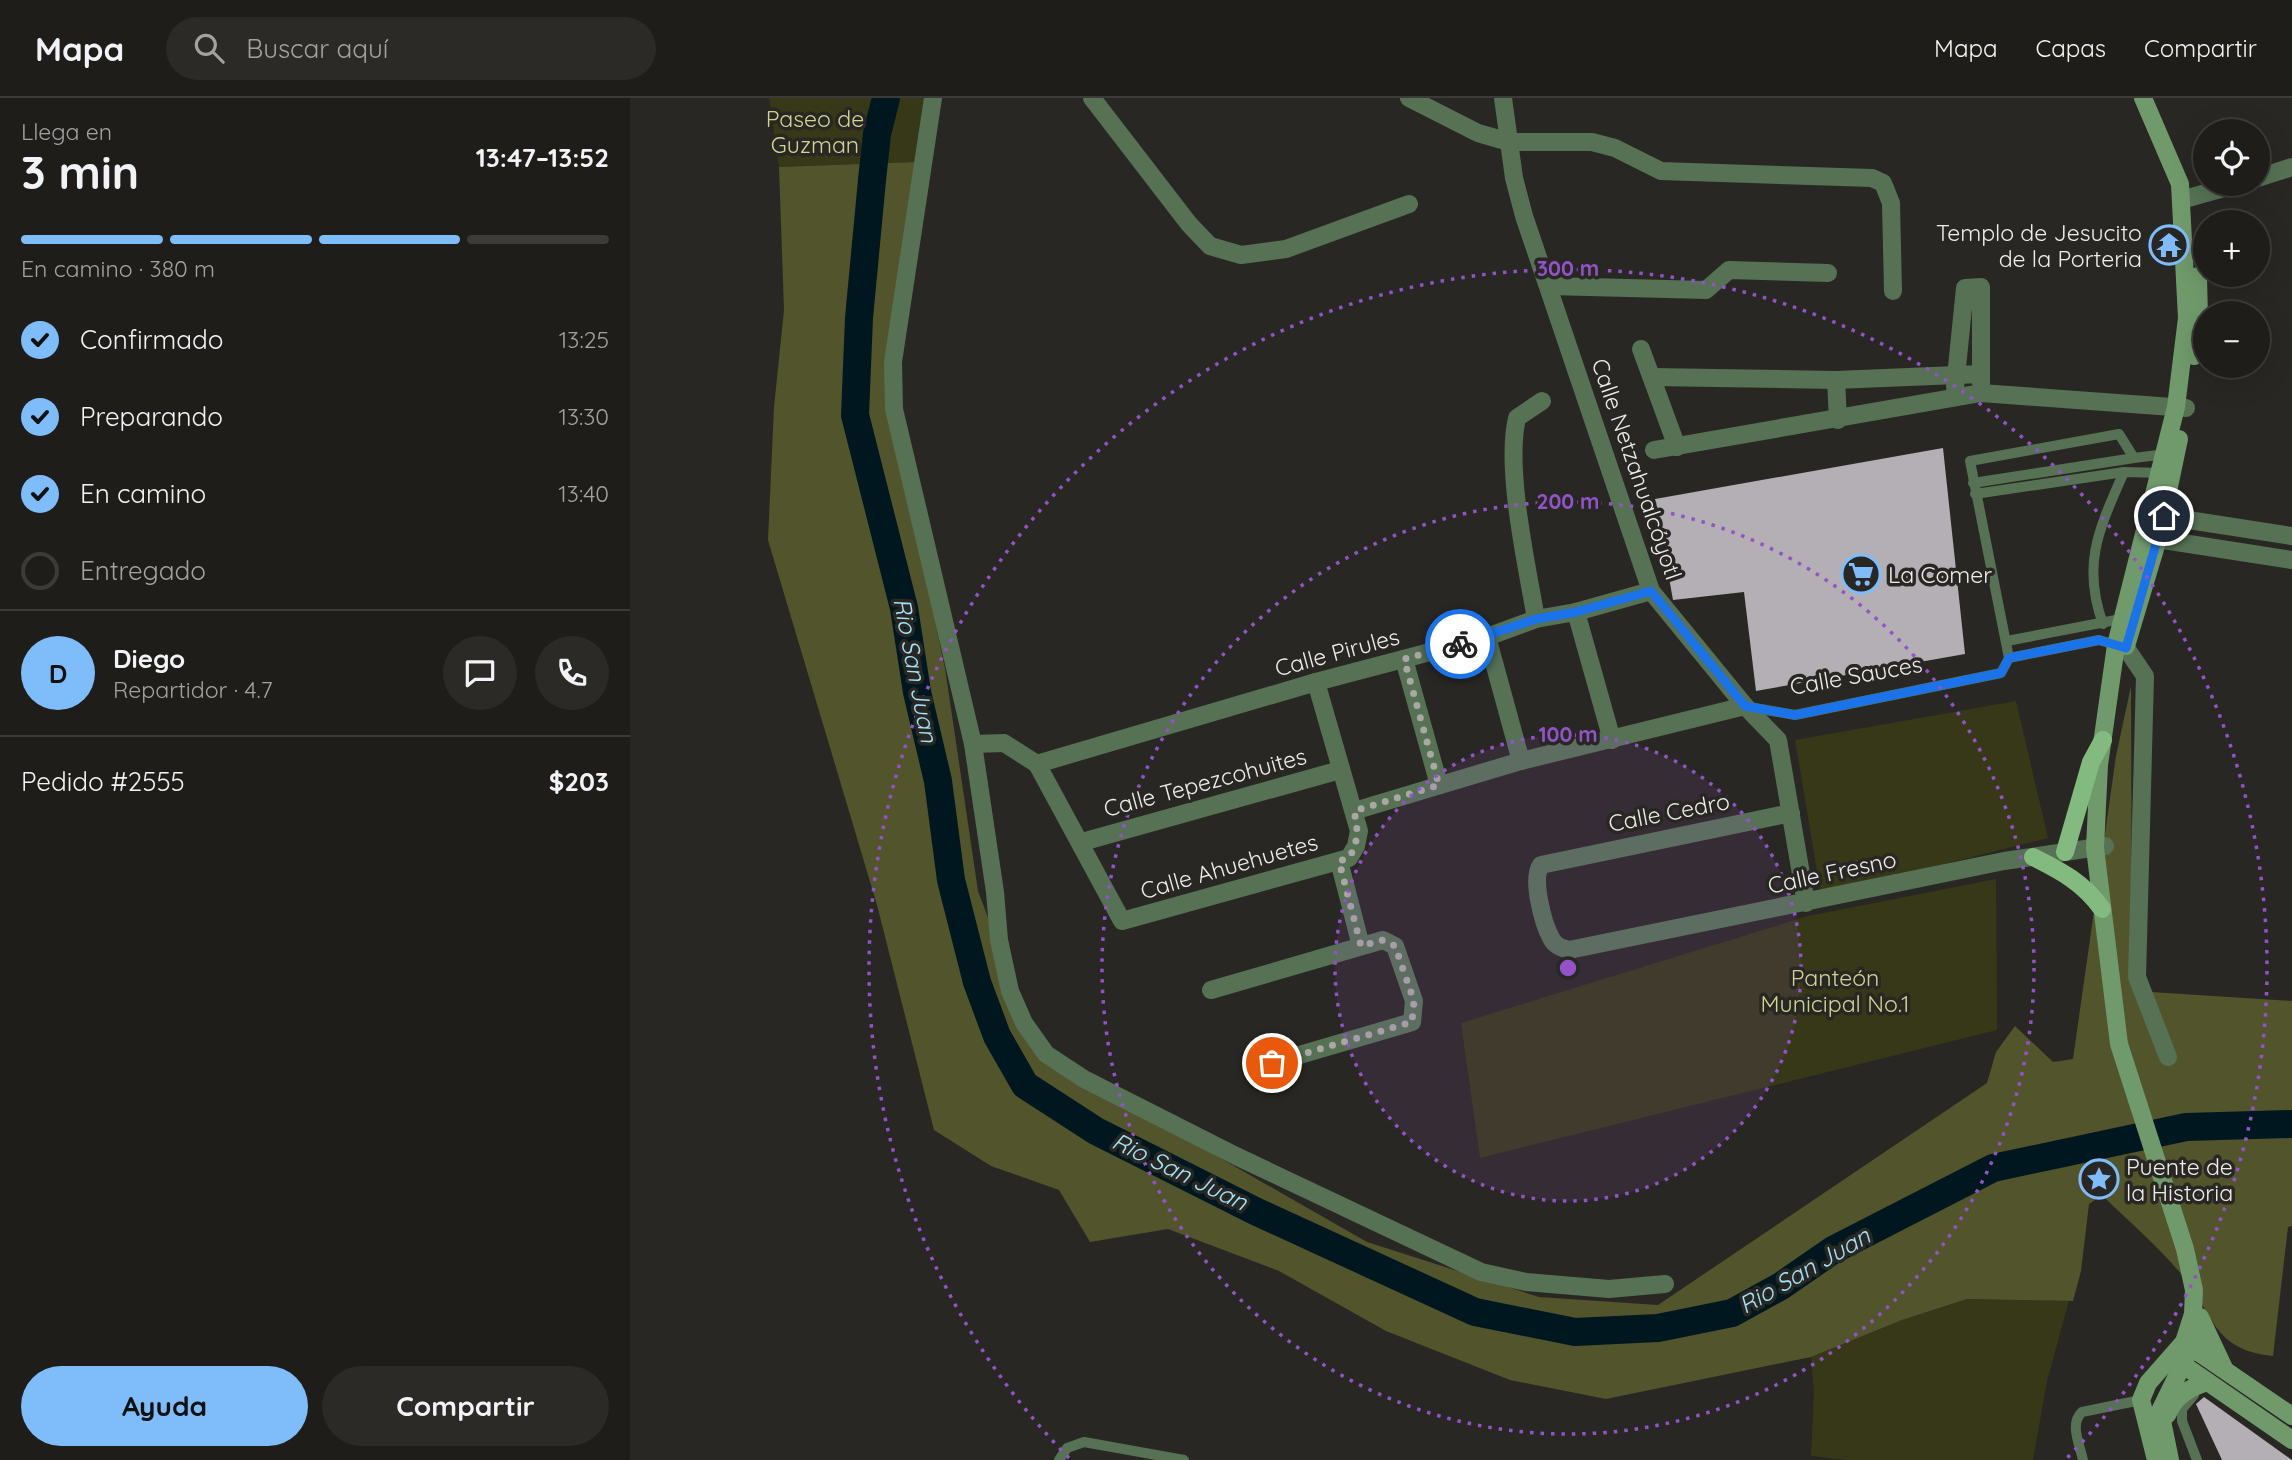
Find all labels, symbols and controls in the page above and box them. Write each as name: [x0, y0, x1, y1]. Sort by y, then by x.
search box: [166, 17, 656, 80]
text: Mapa: [35, 28, 124, 69]
icon: search: [190, 29, 228, 67]
text: Buscar aquí: [246, 32, 388, 65]
text: Mapa: [1934, 33, 1998, 63]
text: Capas: [2036, 33, 2106, 63]
text: Compartir: [2144, 33, 2257, 63]
park label: Paseo de Guzman: [766, 104, 864, 159]
text: Llega en: [21, 117, 112, 146]
map controls: [2193, 119, 2270, 378]
button: locate: [2193, 119, 2270, 196]
text: 13:47–13:52: [476, 141, 609, 174]
text: 3 min: [21, 143, 139, 201]
button: +: [2193, 210, 2270, 287]
place label: Templo de Jesucito de la Porteria: [1936, 218, 2142, 273]
temple icon: Templo de Jesucito de la Porteria: [2148, 224, 2190, 266]
text: En camino · 380 m: [21, 254, 215, 283]
text: 300 m: [1537, 255, 1599, 281]
button: −: [2193, 301, 2270, 378]
icon: check: [21, 321, 59, 359]
text: Confirmado: [80, 323, 224, 356]
text: 13:25: [559, 325, 609, 354]
street label: Calle Netzahualcóyotl: [1586, 355, 1688, 583]
icon: check: [21, 398, 59, 436]
text: Preparando: [80, 400, 223, 433]
text: 13:30: [558, 402, 609, 431]
icon: check: [21, 475, 59, 513]
text: En camino: [80, 477, 206, 510]
text: 13:40: [558, 479, 609, 508]
pin: [2134, 486, 2194, 546]
text: 200 m: [1537, 488, 1599, 514]
icon: home: [2145, 497, 2183, 535]
supermarket icon: La Comer: [1840, 553, 1882, 595]
text: Entregado: [80, 554, 206, 587]
place label: La Comer: [1888, 560, 1992, 589]
water label: Rio San Juan: [887, 595, 945, 746]
courier: [1425, 609, 1495, 679]
street label: Calle Pirules: [1271, 621, 1403, 683]
icon: bike: [1441, 625, 1479, 663]
button: chat: [443, 636, 517, 710]
button: phone: [535, 636, 609, 710]
text: Diego: [113, 642, 185, 675]
street label: Calle Sauces: [1787, 649, 1925, 701]
text: D: [49, 657, 67, 690]
text: Repartidor · 4.7: [113, 675, 273, 704]
text: 100 m: [1538, 721, 1598, 747]
street label: Calle Tepezcohuites: [1100, 741, 1310, 823]
text: Pedido #2555: [21, 765, 185, 798]
text: $203: [549, 765, 609, 798]
street label: Calle Cedro: [1606, 786, 1732, 838]
street label: Calle Ahuehuetes: [1137, 827, 1321, 905]
street label: Calle Fresno: [1765, 844, 1899, 900]
centre of rings: [1556, 956, 1580, 980]
park label: Panteón Municipal No.1: [1761, 963, 1909, 1018]
pin: [1242, 1033, 1302, 1093]
icon: bag: [1253, 1044, 1291, 1082]
water label: Rio San Juan: [1108, 1125, 1253, 1217]
place label: Puente de la Historia: [2126, 1152, 2233, 1207]
place icon: Puente de la Historia: [2078, 1158, 2120, 1200]
water label: Rio San Juan: [1733, 1220, 1876, 1320]
button: Ayuda: [21, 1366, 308, 1446]
button: Compartir: [322, 1366, 609, 1446]

